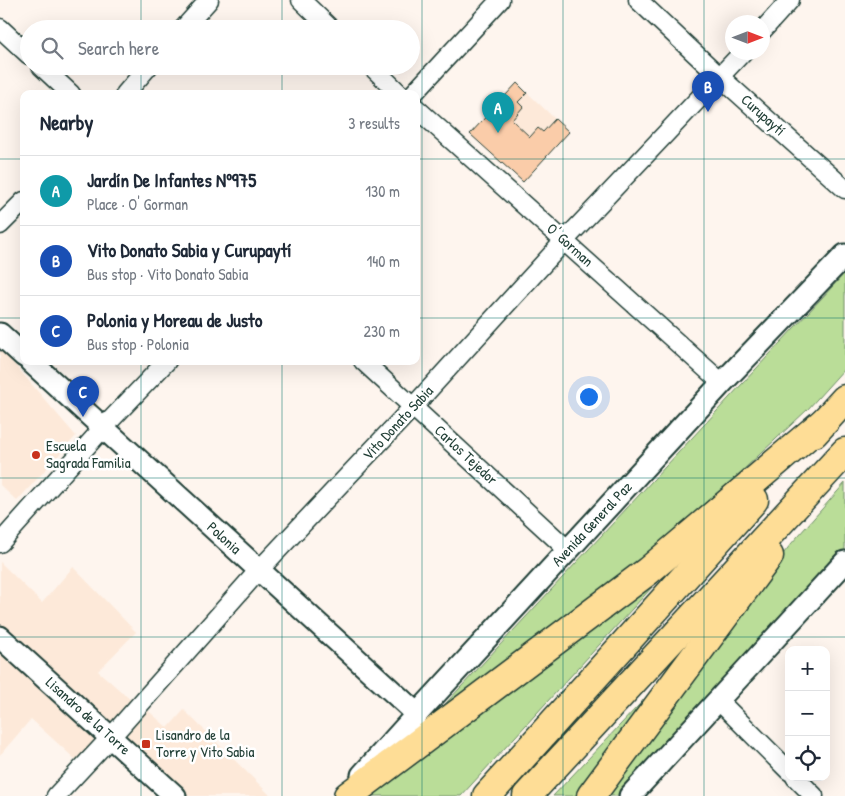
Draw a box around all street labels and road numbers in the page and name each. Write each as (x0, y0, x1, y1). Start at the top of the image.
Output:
street label: Curupaytí (737, 89, 790, 140)
street label: O' Gorman (542, 218, 598, 271)
street label: Vito Donato Sabia (358, 381, 438, 465)
street label: Carlos Tejedor (430, 420, 503, 490)
street label: Avenida General Paz (547, 476, 637, 571)
street label: Polonia (203, 517, 246, 559)
street label: Lisandro de la Torre (41, 672, 135, 759)

